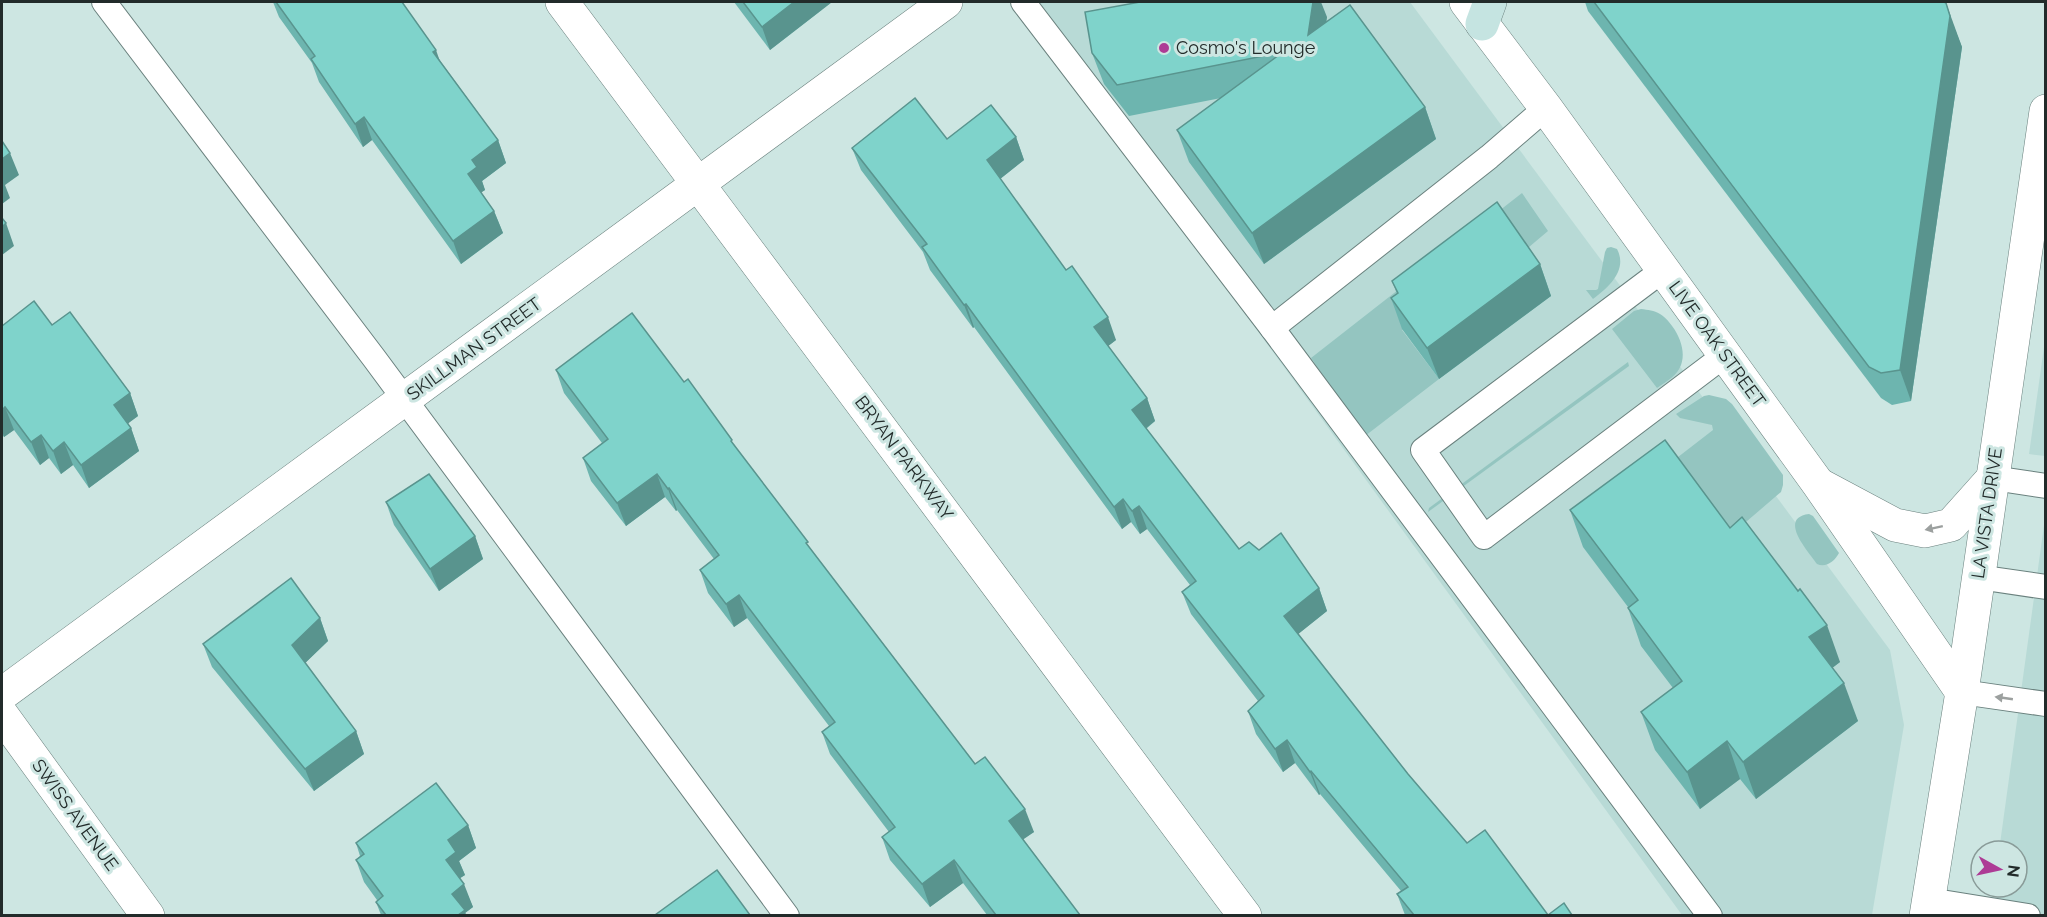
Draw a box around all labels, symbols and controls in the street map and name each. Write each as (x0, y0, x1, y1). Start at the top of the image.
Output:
place label: Cosmo's Lounge (1176, 37, 1316, 58)
marker: Cosmo's Lounge (1157, 41, 1171, 55)
street label: LIVE OAK STREET (1665, 277, 1770, 411)
street label: SKILLMAN STREET (402, 293, 545, 404)
street label: BRYAN PARKWAY (851, 391, 958, 524)
street label: LA VISTA DRIVE (1967, 446, 2006, 580)
one-way arrow (1925, 524, 1944, 534)
one-way arrow (1994, 693, 2013, 702)
street label: SWISS AVENUE (28, 755, 123, 875)
north arrow (1969, 839, 2029, 899)
text: N (2003, 864, 2024, 878)

